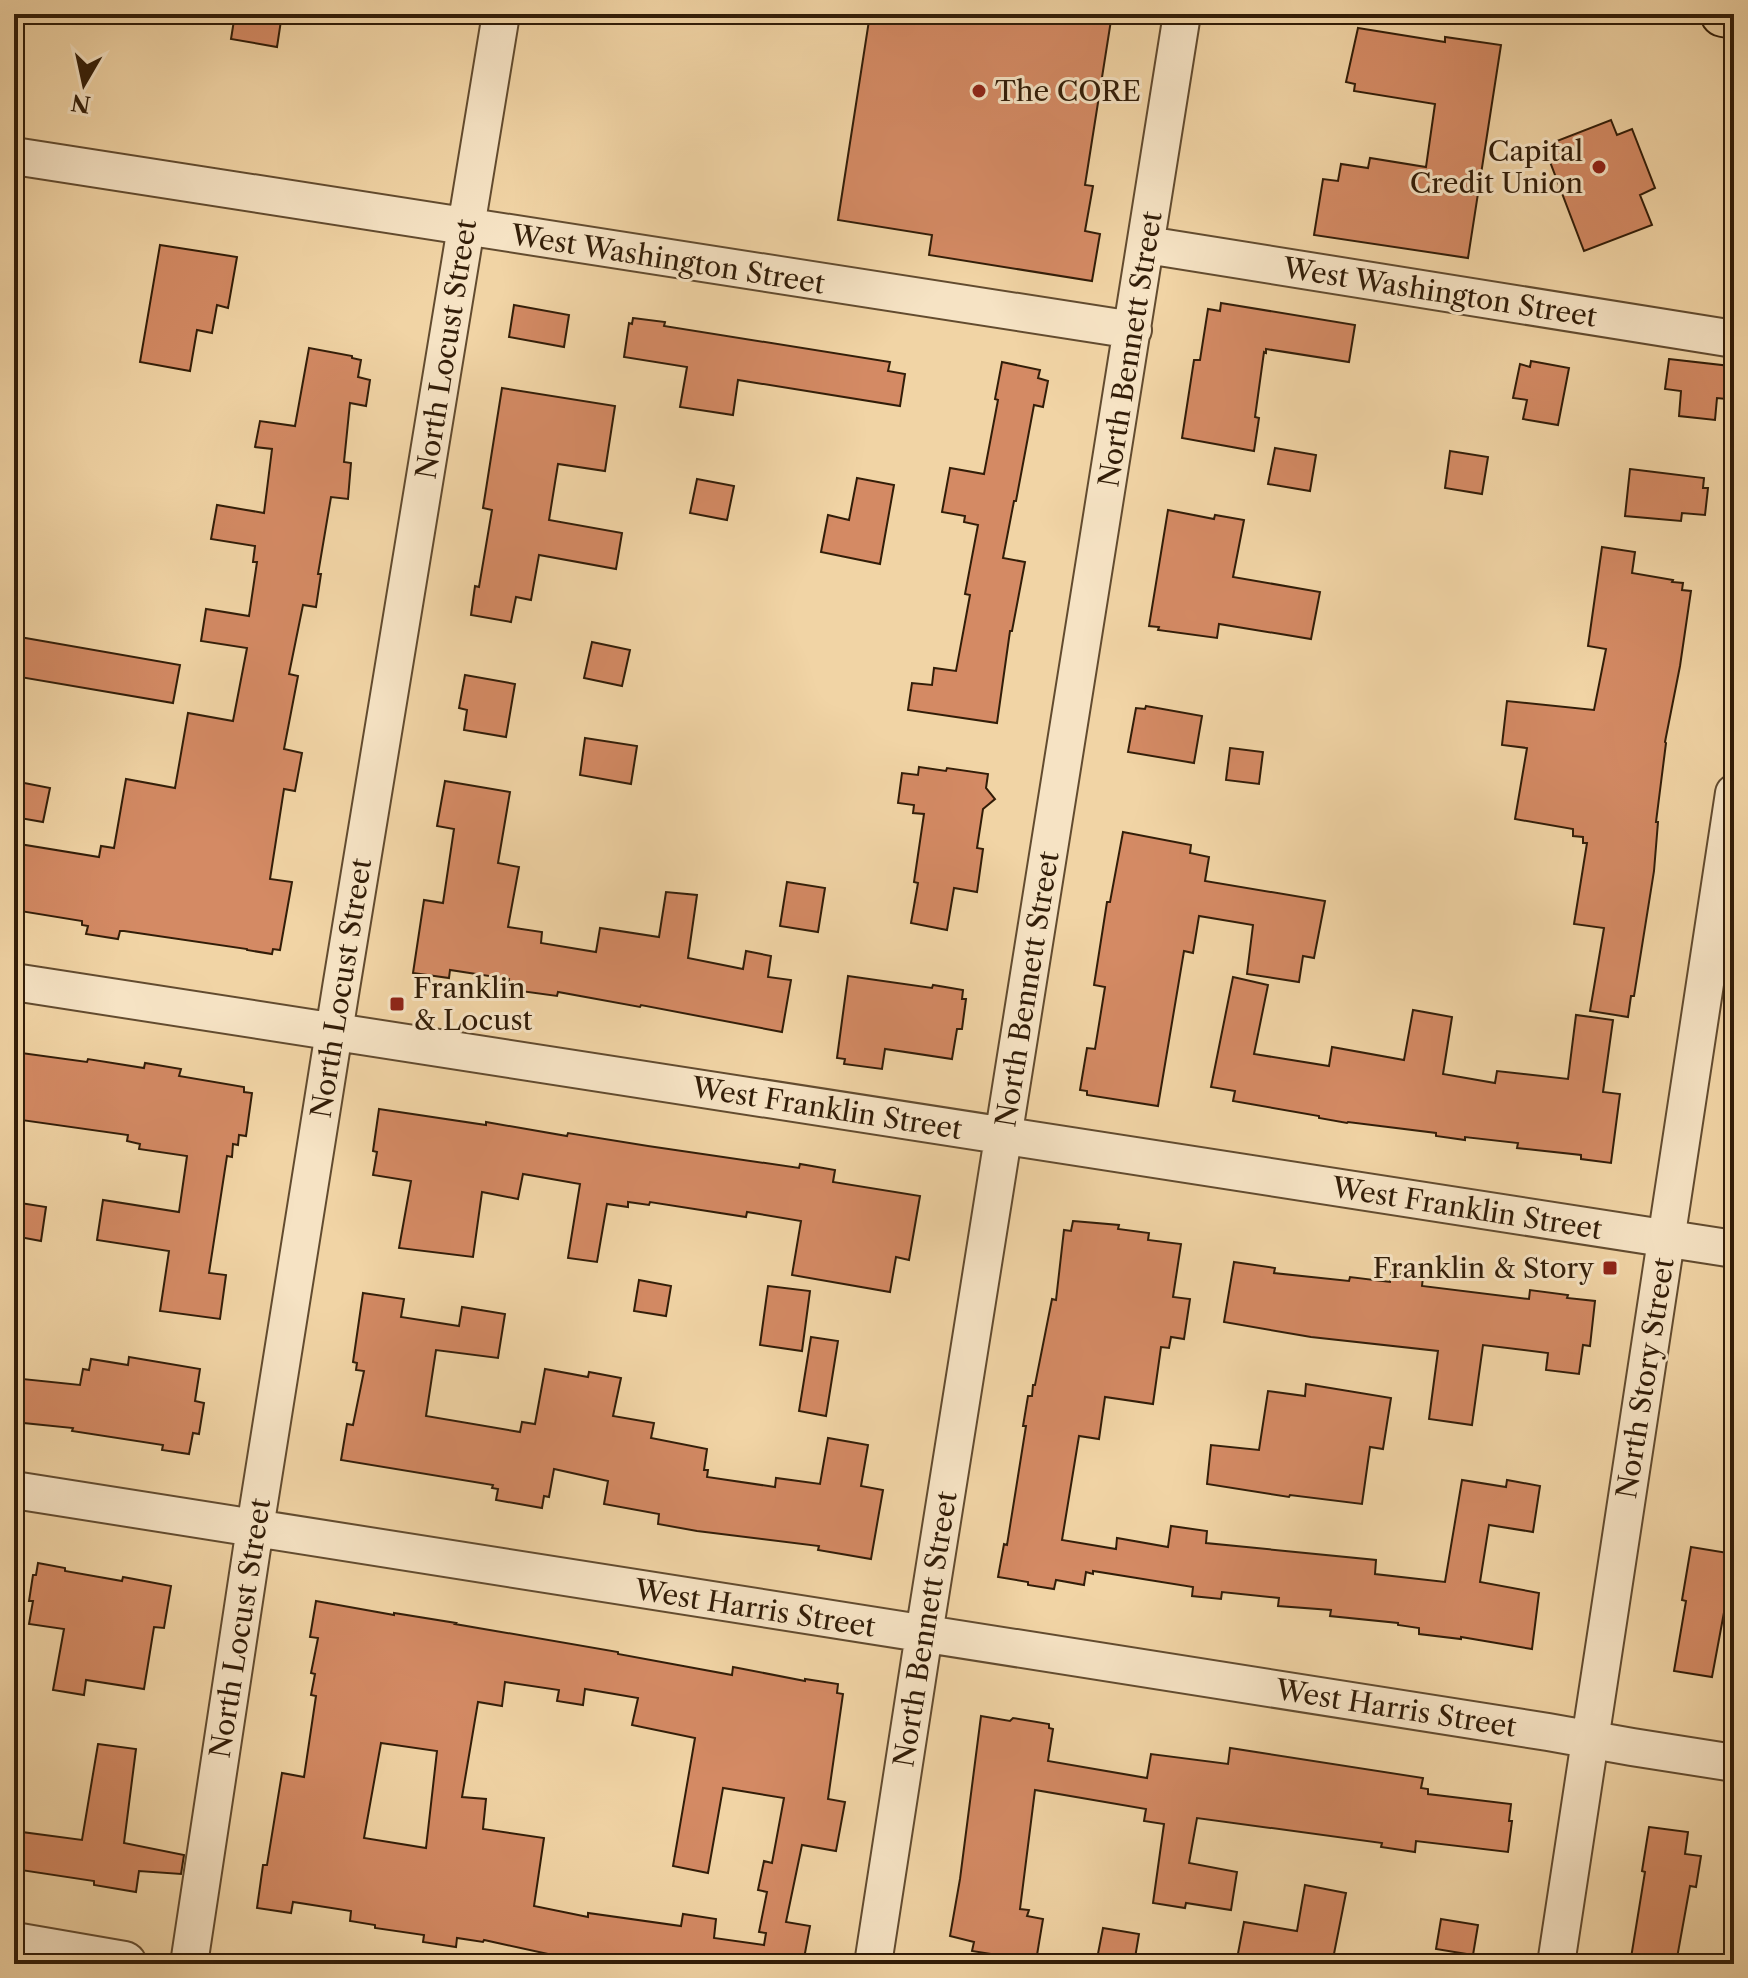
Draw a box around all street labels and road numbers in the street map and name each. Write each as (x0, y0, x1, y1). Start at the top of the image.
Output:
street label: North Bennett Street (1091, 209, 1169, 489)
street label: North Locust Street (409, 217, 483, 481)
street label: West Washington Street (508, 217, 827, 301)
street label: West Washington Street (1280, 250, 1599, 334)
street label: North Bennett Street (988, 849, 1066, 1129)
street label: North Locust Street (304, 856, 378, 1120)
street label: West Franklin Street (689, 1070, 964, 1146)
street label: West Franklin Street (1329, 1170, 1604, 1246)
street label: North Story Street (1609, 1255, 1681, 1501)
street label: North Bennett Street (886, 1489, 964, 1769)
street label: North Locust Street (203, 1496, 277, 1760)
street label: West Harris Street (631, 1572, 878, 1644)
street label: West Harris Street (1272, 1672, 1519, 1744)

